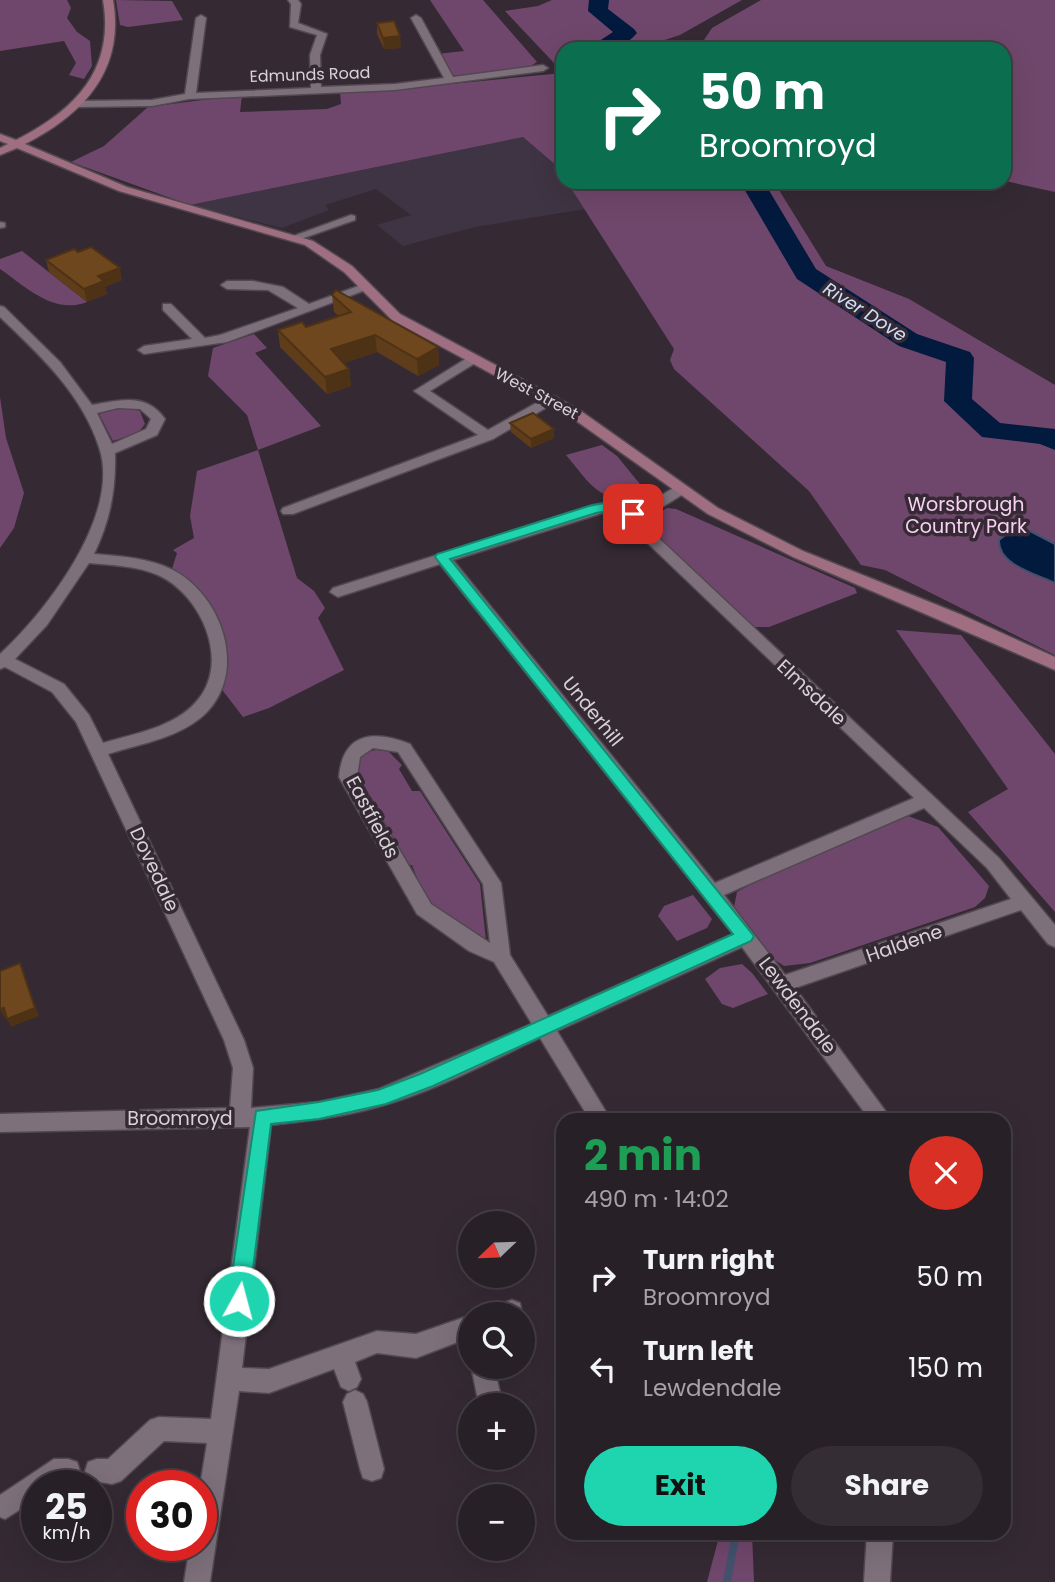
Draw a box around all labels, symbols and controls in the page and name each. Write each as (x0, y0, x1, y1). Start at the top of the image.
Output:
text: 50 m (699, 58, 825, 126)
street label: Edmunds Road (249, 61, 371, 88)
icon: right (584, 70, 675, 161)
text: Broomroyd (699, 123, 877, 168)
water label: River Dove (819, 276, 912, 347)
street label: West Street (491, 362, 582, 425)
pin (603, 484, 663, 544)
park label: Worsbrough Country Park (905, 491, 1027, 540)
icon: arrive (614, 495, 652, 533)
street label: Elmsdale (771, 653, 852, 732)
street label: Underhill (556, 671, 629, 752)
street label: Eastfields (340, 771, 406, 863)
street label: Dovedale (123, 823, 186, 916)
street label: Haldene (862, 918, 946, 969)
street label: Lewdendale (752, 951, 843, 1059)
street label: Broomroyd (127, 1105, 233, 1132)
text: 2 min (584, 1126, 702, 1185)
button: close (909, 1136, 983, 1210)
text: 490 m · 14:02 (584, 1183, 729, 1215)
north arrow (458, 1211, 536, 1288)
map controls (458, 1211, 535, 1561)
text: Turn right (643, 1242, 775, 1278)
icon: right (584, 1259, 622, 1297)
text: 50 m (917, 1259, 983, 1295)
position arrow (202, 1264, 276, 1338)
text: Broomroyd (643, 1281, 771, 1313)
button: search (458, 1302, 535, 1379)
text: Turn left (643, 1333, 754, 1369)
icon: left (584, 1350, 622, 1388)
text: 150 m (908, 1350, 983, 1386)
text: Lewdendale (643, 1372, 782, 1404)
button: + (458, 1393, 535, 1470)
button: Exit (584, 1446, 777, 1526)
button: Share (791, 1446, 983, 1526)
speed limit sign: 30 (126, 1470, 217, 1561)
text: 25 (45, 1482, 88, 1531)
button: − (458, 1484, 535, 1561)
text: km/h (43, 1520, 90, 1545)

